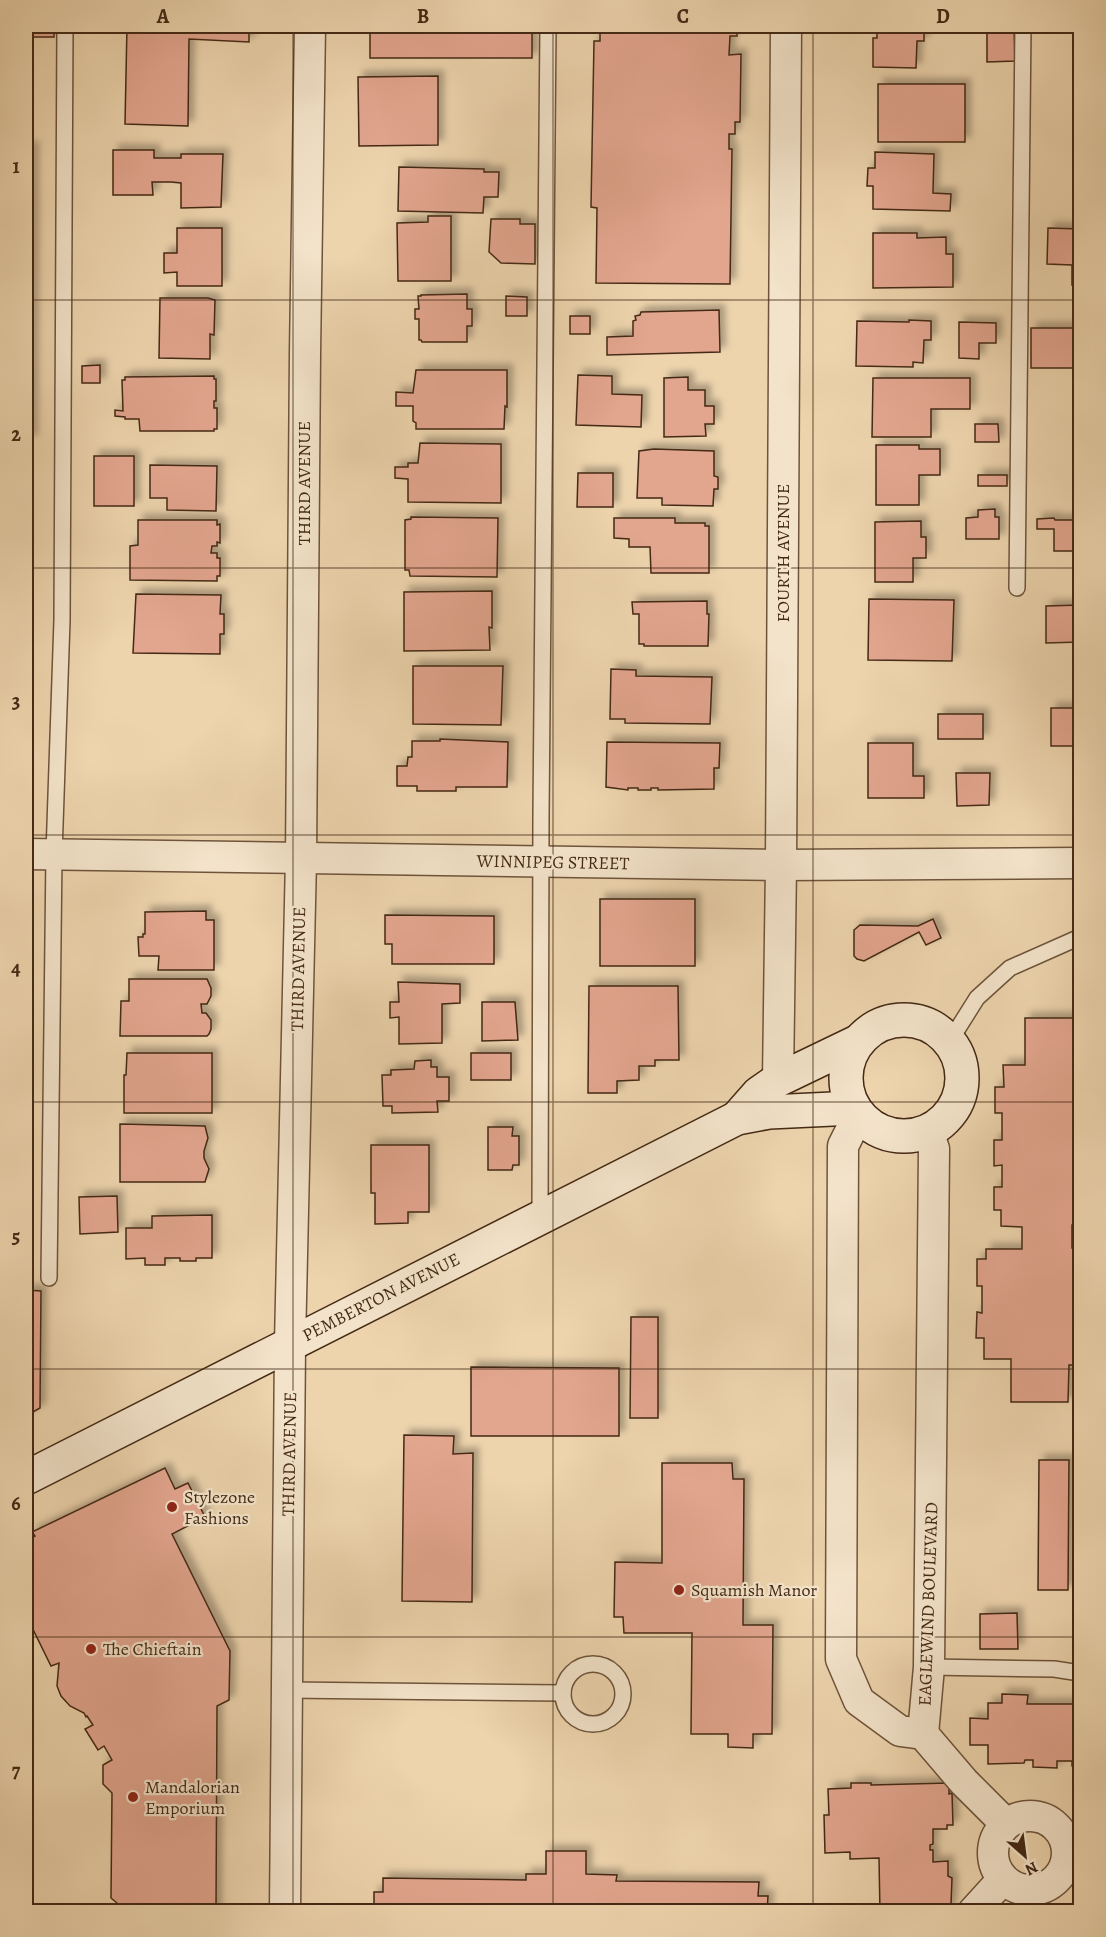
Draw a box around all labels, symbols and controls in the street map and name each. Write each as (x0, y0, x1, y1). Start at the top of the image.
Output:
text: A (156, 3, 170, 30)
text: B (417, 3, 429, 30)
text: C (677, 3, 689, 30)
text: D (936, 3, 950, 30)
text: 1 (12, 153, 20, 180)
text: 2 (11, 421, 21, 448)
street label: THIRD AVENUE (292, 421, 316, 545)
street label: FOURTH AVENUE (771, 484, 795, 622)
text: 3 (12, 688, 20, 715)
street label: WINNIPEG STREET (475, 849, 630, 875)
street label: THIRD AVENUE (285, 907, 311, 1031)
text: 4 (11, 955, 21, 982)
text: 5 (12, 1223, 20, 1250)
street label: PEMBERTON AVENUE (298, 1247, 464, 1347)
street label: THIRD AVENUE (276, 1392, 302, 1516)
place label: Stylezone Fashions (184, 1485, 255, 1530)
text: 6 (11, 1490, 21, 1517)
marker: Stylezone Fashions (165, 1500, 179, 1514)
street label: EAGLEWIND BOULEVARD (912, 1502, 944, 1706)
place label: Squamish Manor (691, 1578, 817, 1602)
marker: Squamish Manor (672, 1583, 686, 1597)
place label: The Chieftain (103, 1637, 202, 1661)
marker: The Chieftain (84, 1642, 98, 1656)
text: 7 (12, 1757, 21, 1784)
place label: Mandalorian Emporium (145, 1775, 240, 1820)
marker: Mandalorian Emporium (126, 1790, 140, 1804)
north arrow (995, 1826, 1055, 1886)
text: N (1021, 1856, 1042, 1881)

